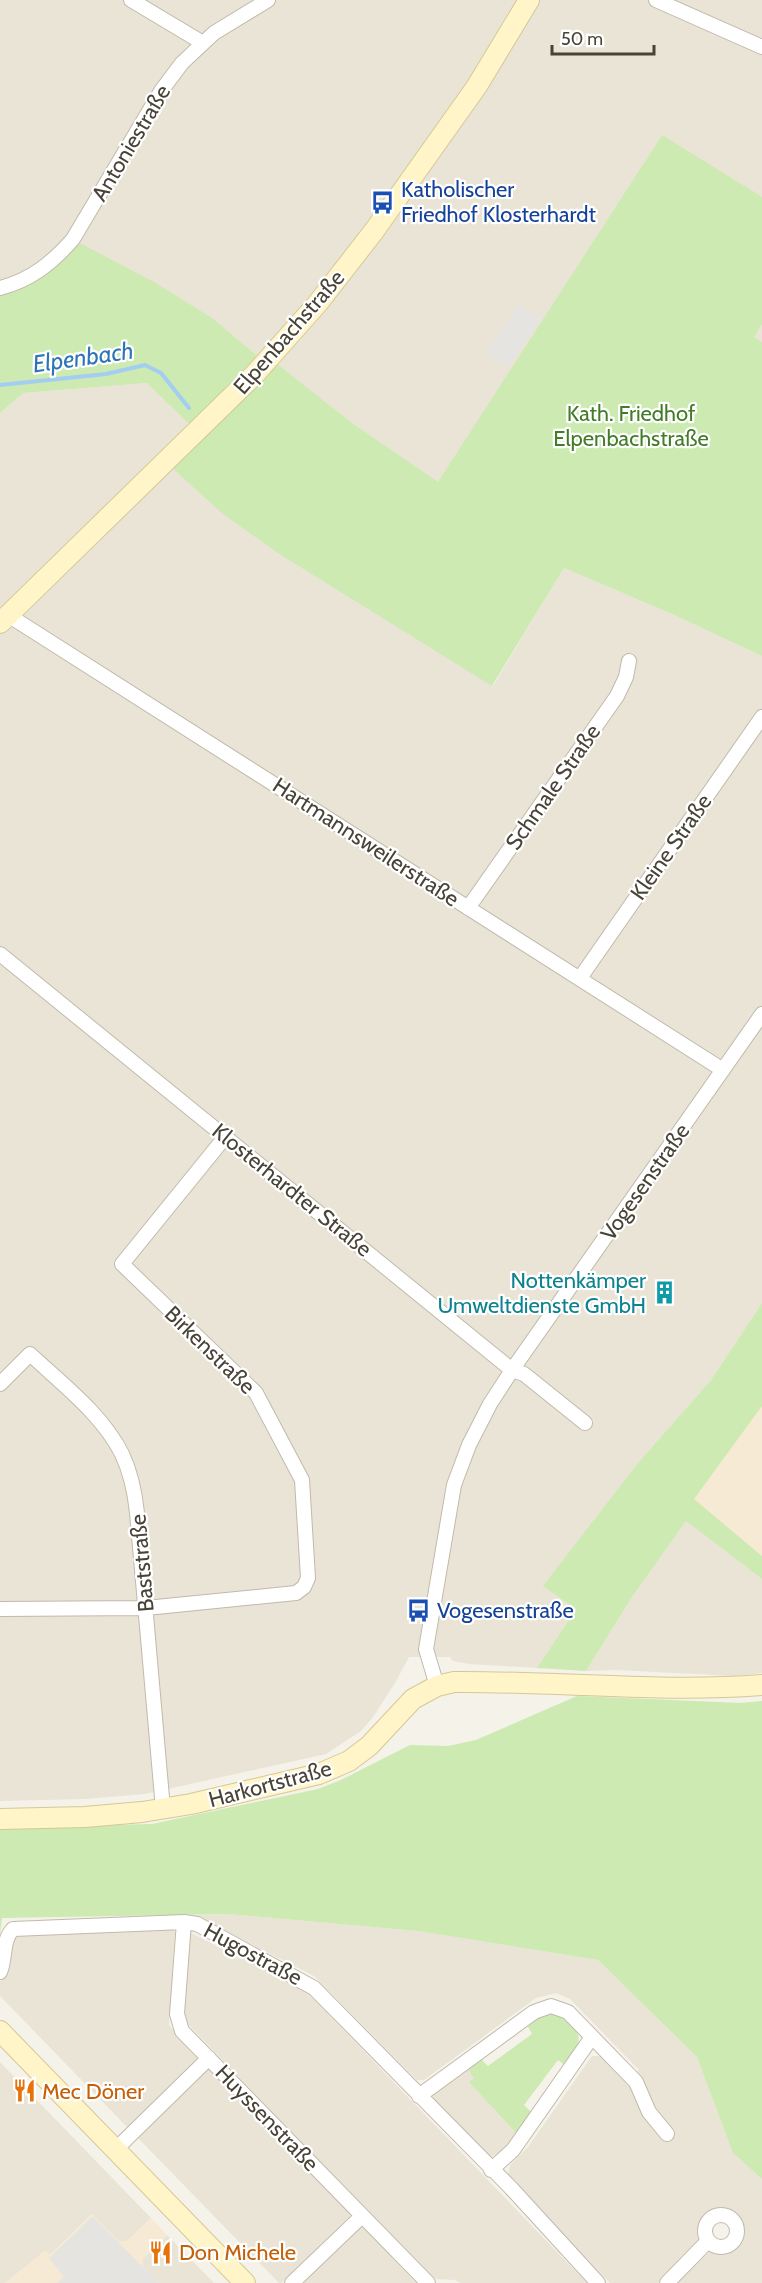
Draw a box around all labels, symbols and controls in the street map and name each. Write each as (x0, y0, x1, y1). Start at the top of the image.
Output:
scale bar (552, 18, 654, 56)
text: 50 m (561, 28, 603, 50)
street label: Antoniestraße (86, 80, 176, 206)
place label: Katholischer Friedhof Klosterhardt (401, 176, 596, 228)
bus stop icon: Katholischer Friedhof Klosterhardt (370, 189, 396, 215)
street label: Elpenbachstraße (228, 264, 350, 400)
water label: Elpenbach (31, 336, 135, 378)
park label: Kath. Friedhof Elpenbachstraße (553, 400, 709, 452)
street label: Schmale Straße (500, 719, 606, 855)
street label: Hartmannsweilerstraße (268, 772, 464, 912)
street label: Kleine Straße (625, 789, 717, 905)
street label: Klosterhardter Straße (207, 1117, 377, 1263)
street label: Vogesenstraße (595, 1118, 695, 1246)
place label: Nottenkämper Umweltdienste GmbH (437, 1267, 646, 1319)
building icon: Nottenkämper Umweltdienste GmbH (651, 1280, 677, 1306)
street label: Birkenstraße (159, 1300, 261, 1400)
street label: Baststraße (124, 1513, 160, 1613)
bus stop icon: Vogesenstraße (406, 1597, 432, 1623)
place label: Vogesenstraße (437, 1597, 574, 1624)
street label: Harkortstraße (205, 1755, 335, 1813)
street label: Hugostraße (199, 1917, 307, 1991)
street label: Huyssenstraße (210, 2059, 324, 2177)
restaurant icon: Mec Döner (11, 2078, 37, 2104)
place label: Mec Döner (42, 2078, 144, 2105)
restaurant icon: Don Michele (148, 2239, 174, 2265)
place label: Don Michele (179, 2239, 296, 2266)

